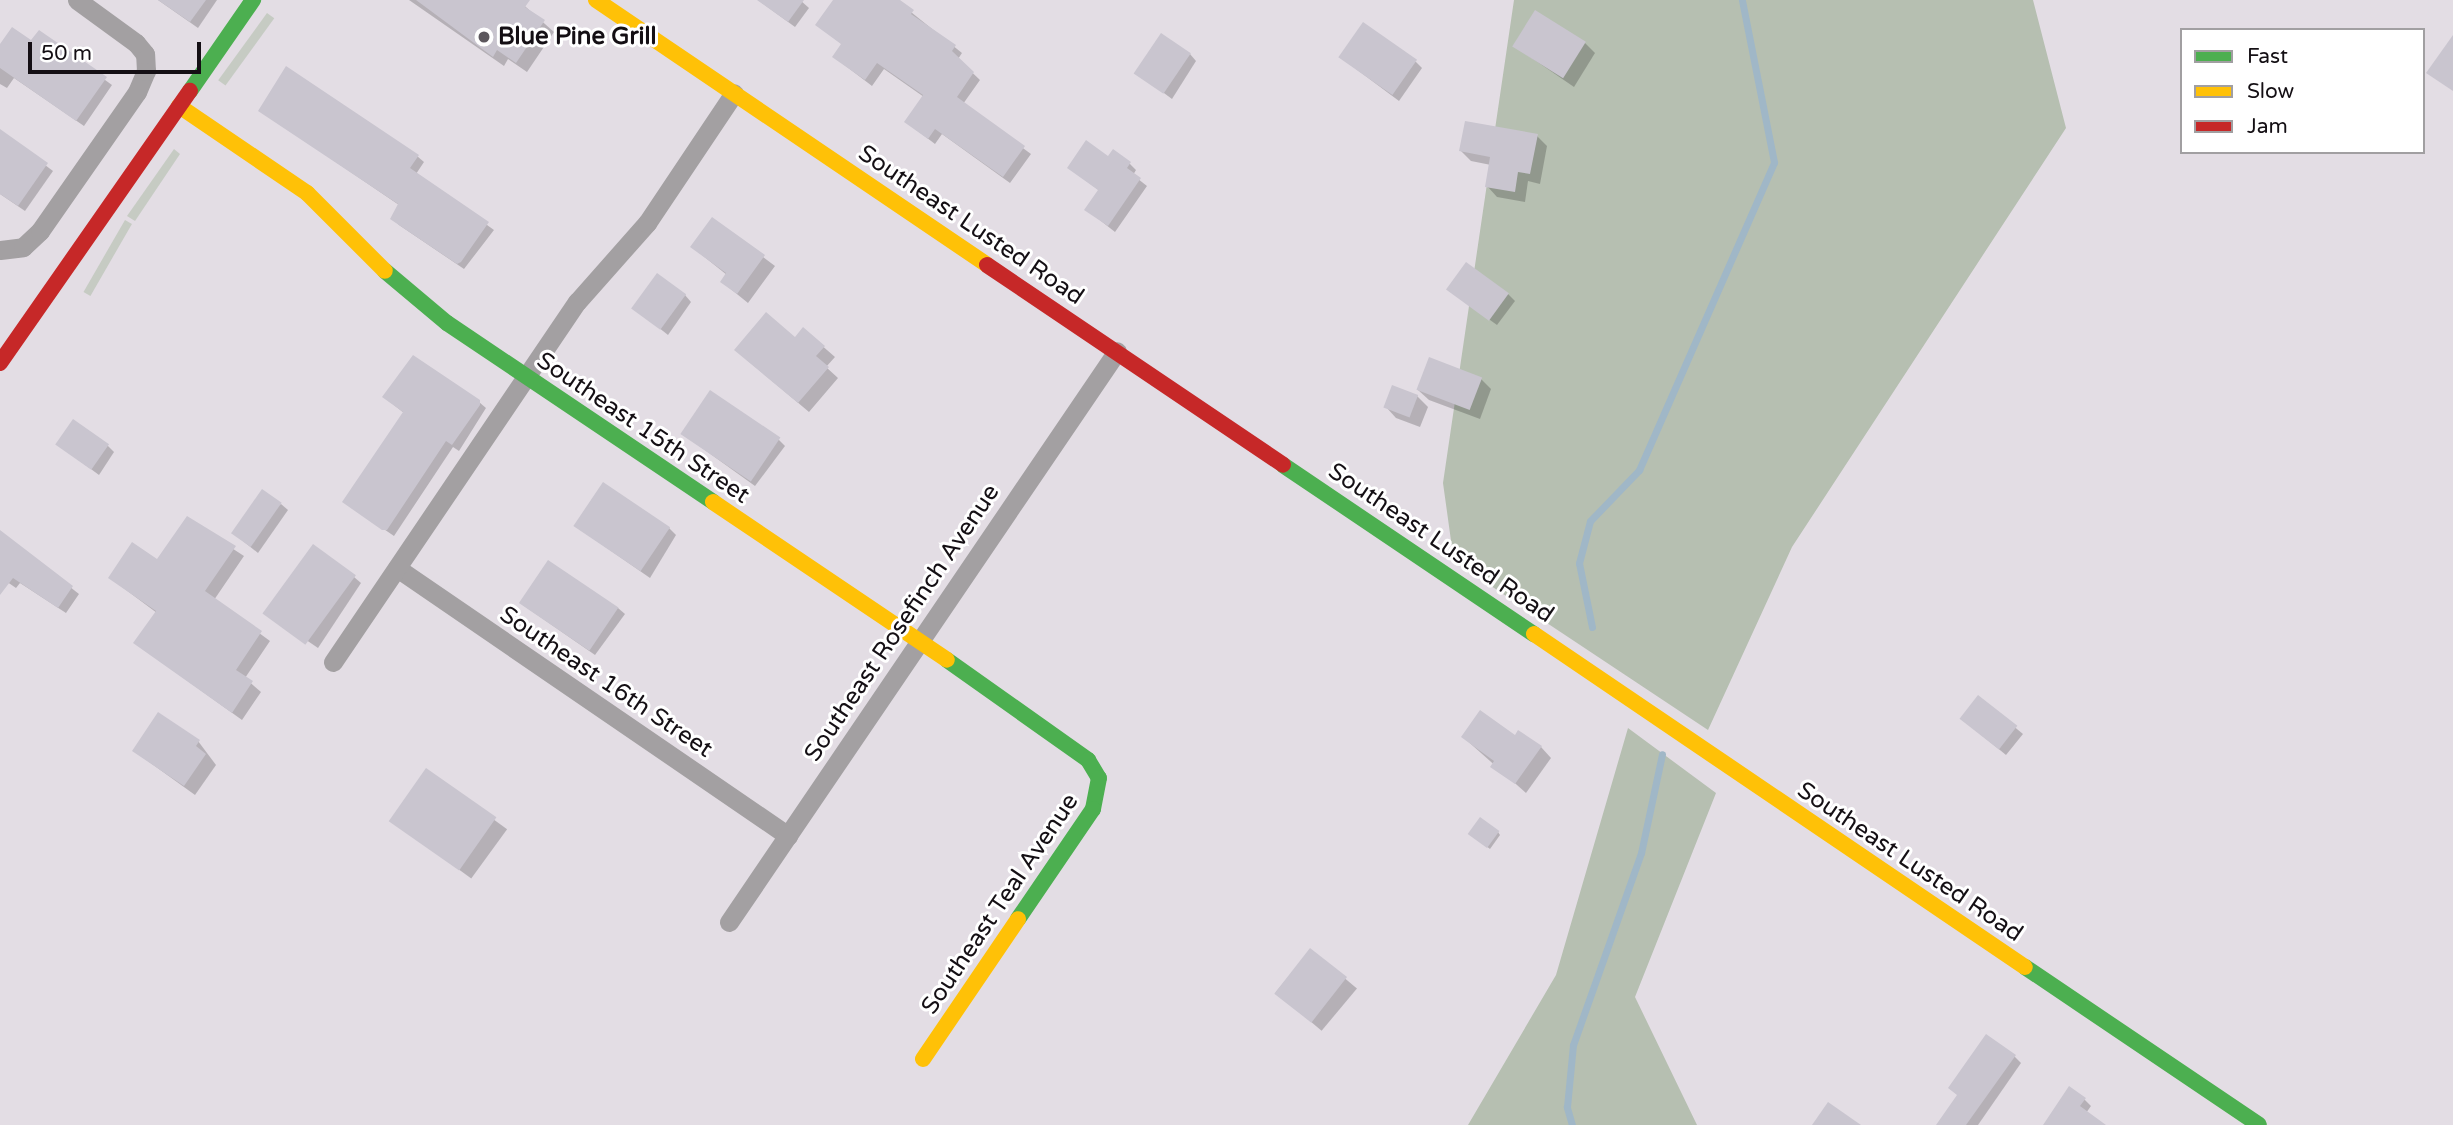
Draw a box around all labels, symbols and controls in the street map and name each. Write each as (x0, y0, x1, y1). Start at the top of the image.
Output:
place label: Blue Pine Grill (498, 23, 657, 51)
scale bar (32, 28, 205, 72)
legend (2180, 28, 2425, 154)
marker: Blue Pine Grill (476, 29, 492, 45)
text: 50 m (41, 41, 92, 66)
text: Fast (2247, 44, 2288, 69)
text: Slow (2247, 79, 2294, 104)
text: Jam (2247, 114, 2288, 139)
street label: Southeast Lusted Road (853, 139, 1089, 311)
street label: Southeast 15th Street (531, 346, 755, 510)
street label: Southeast Lusted Road (1323, 457, 1559, 629)
street label: Southeast Rosefinch Avenue (798, 479, 1006, 767)
street label: Southeast 16th Street (494, 600, 718, 764)
street label: Southeast Lusted Road (1792, 776, 2028, 948)
street label: Southeast Teal Avenue (915, 788, 1085, 1020)

